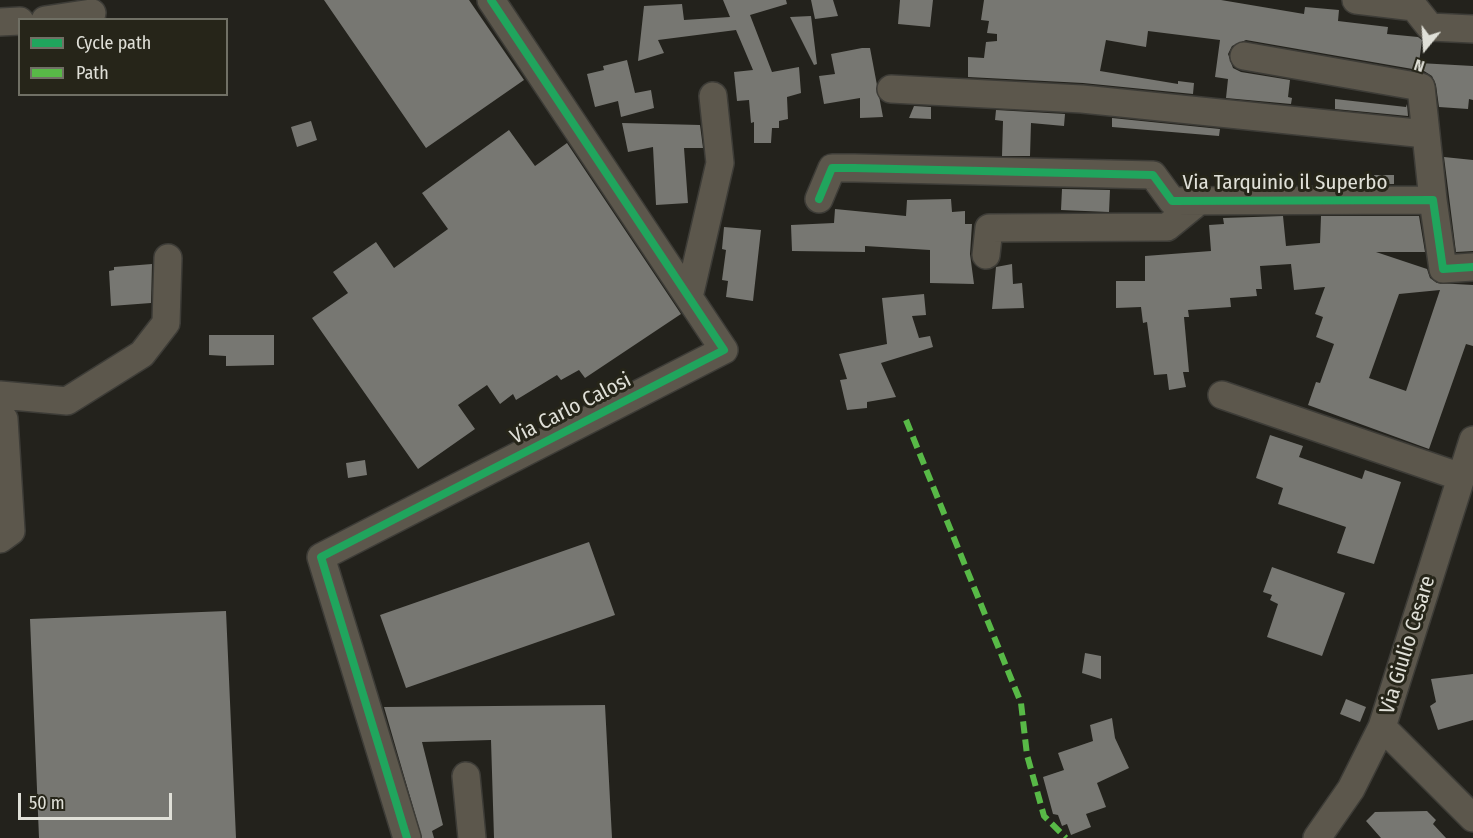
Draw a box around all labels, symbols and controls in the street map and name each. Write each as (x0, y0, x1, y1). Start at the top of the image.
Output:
legend (18, 18, 228, 96)
north arrow (1395, 18, 1455, 78)
text: Cycle path (76, 32, 151, 54)
text: N (1412, 55, 1427, 76)
text: Path (76, 62, 109, 84)
street label: Via Tarquinio il Superbo (1182, 170, 1388, 196)
street label: Via Carlo Calosi (506, 368, 636, 450)
street label: Via Giulio Cesare (1375, 573, 1441, 717)
scale bar (21, 781, 176, 819)
text: 50 m (29, 792, 65, 814)

